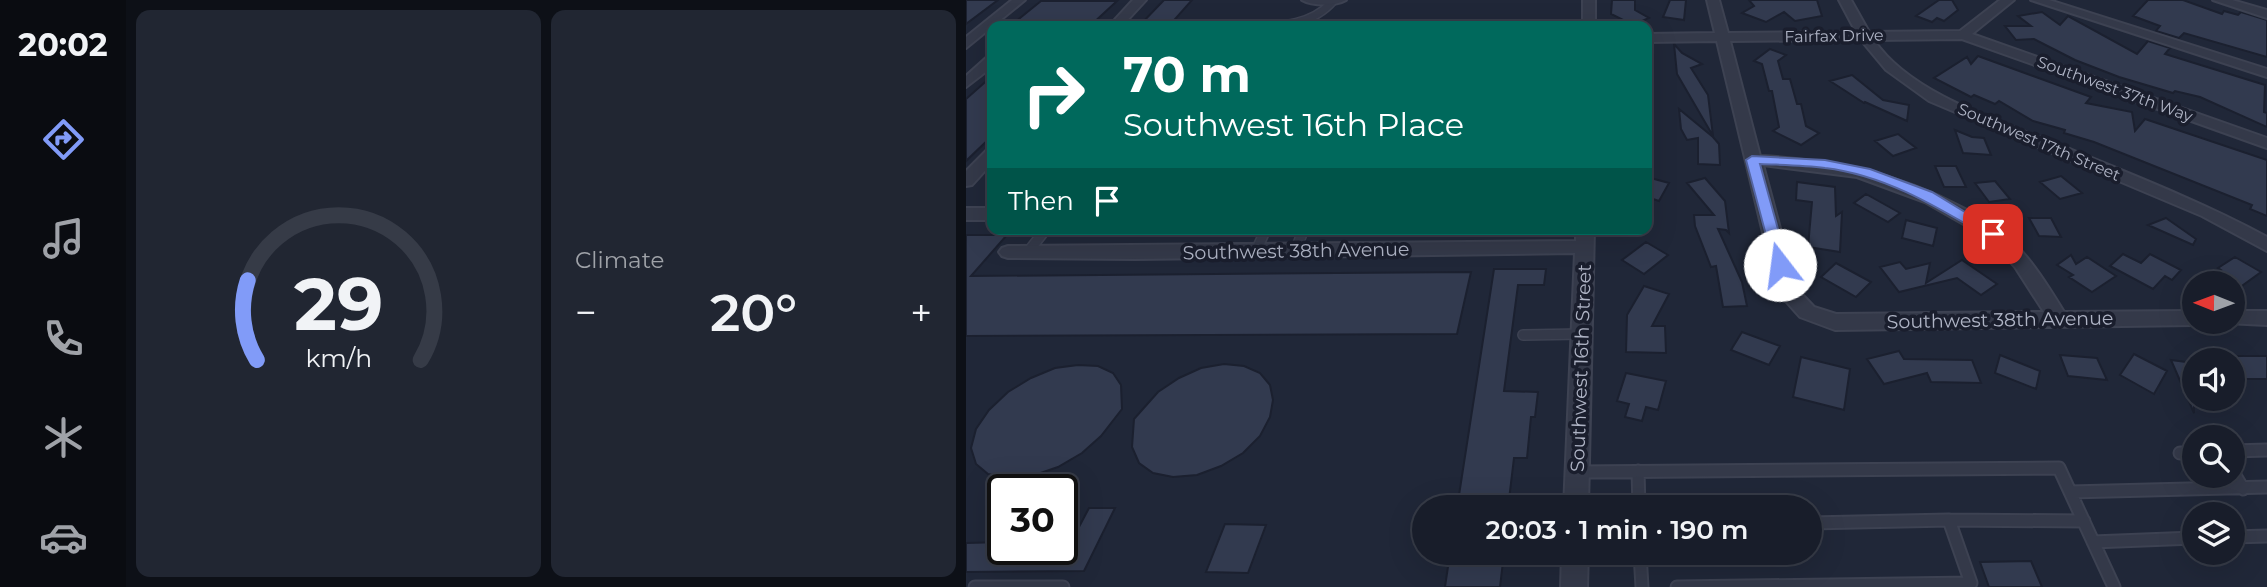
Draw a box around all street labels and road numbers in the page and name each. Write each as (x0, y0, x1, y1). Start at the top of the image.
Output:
street label: Fairfax Drive (1784, 26, 1884, 46)
street label: Southwest 37th Way (2035, 52, 2196, 126)
street label: Southwest 17th Street (1955, 99, 2124, 185)
street label: Southwest 38th Avenue (1182, 238, 1410, 264)
street label: Southwest 16th Street (1566, 263, 1596, 472)
street label: Southwest 38th Avenue (1886, 307, 2114, 333)

